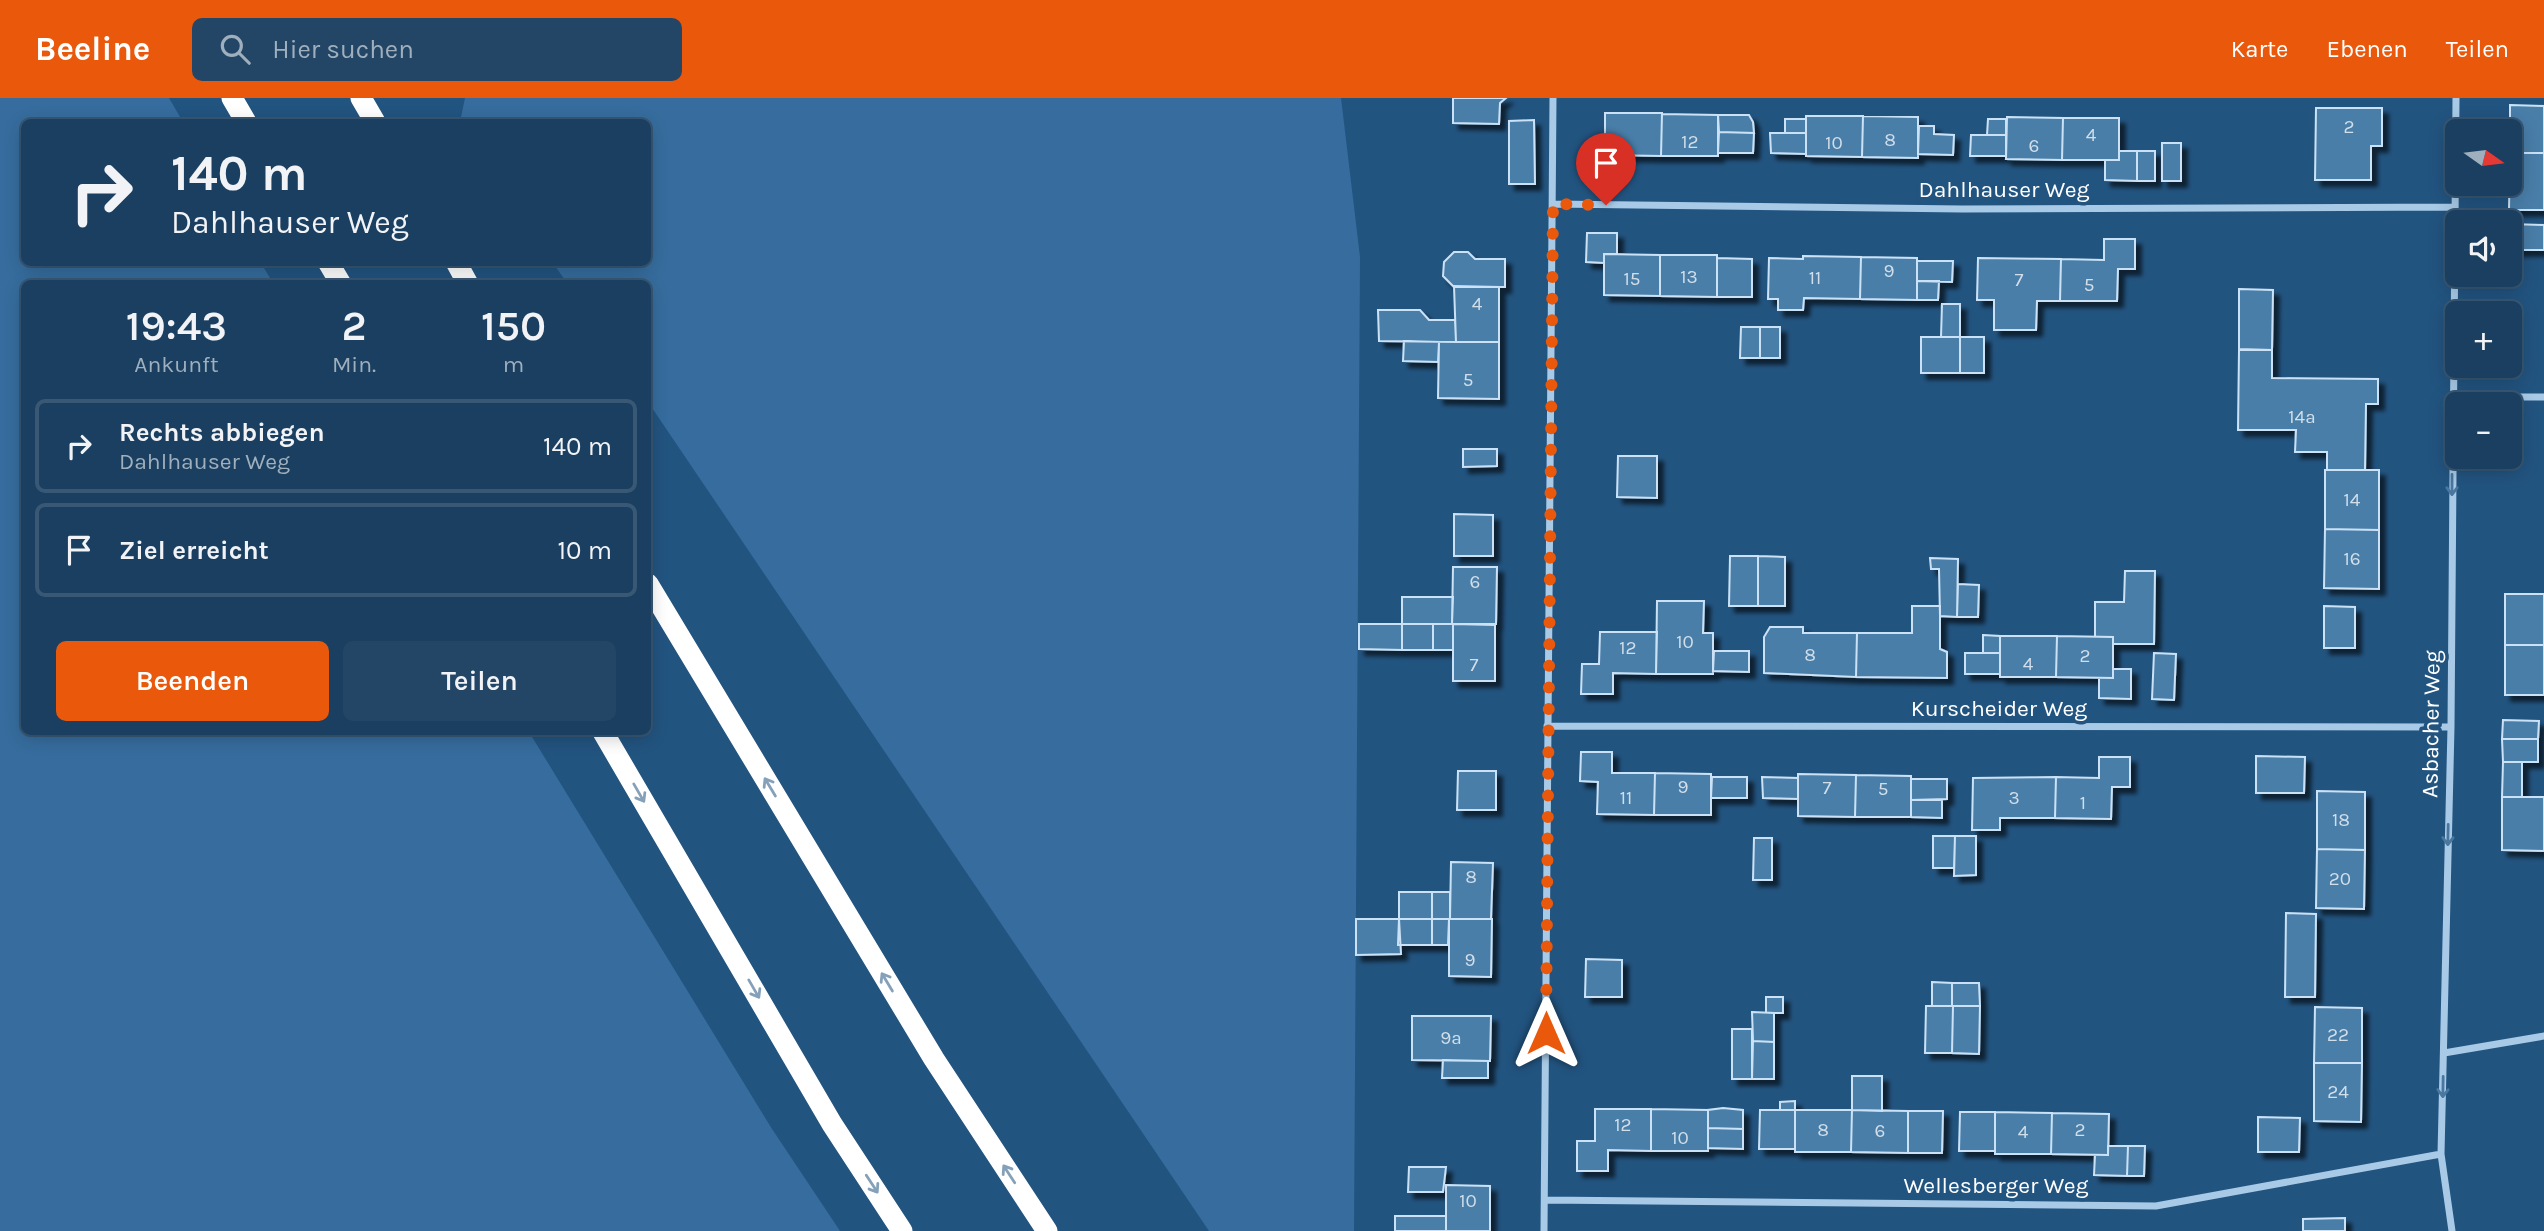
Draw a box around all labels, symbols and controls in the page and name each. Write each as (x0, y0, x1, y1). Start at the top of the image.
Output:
search box (192, 18, 682, 81)
text: Beeline (35, 30, 150, 68)
icon: search (216, 30, 254, 68)
text: Hier suchen (272, 34, 414, 65)
text: Karte (2231, 35, 2288, 63)
text: Ebenen (2326, 35, 2408, 63)
text: Teilen (2446, 35, 2509, 63)
house number: 2 (2343, 116, 2355, 138)
north arrow (2445, 119, 2522, 196)
map controls (2445, 119, 2522, 469)
house number: 4 (2086, 124, 2097, 146)
house number: 8 (1884, 129, 1896, 151)
house number: 12 (1681, 131, 1699, 153)
house number: 10 (1825, 132, 1843, 154)
pin (1576, 133, 1636, 205)
house number: 6 (2029, 135, 2039, 157)
icon: arrive (1587, 144, 1625, 182)
text: 140 m (171, 145, 308, 202)
icon: right (56, 147, 147, 238)
street label: Dahlhauser Weg (1919, 176, 2089, 203)
text: Dahlhauser Weg (171, 204, 409, 241)
button: sound (2445, 210, 2522, 287)
house number: 9 (1883, 260, 1895, 282)
house number: 13 (1680, 266, 1698, 288)
house number: 11 (1809, 267, 1821, 289)
house number: 15 (1623, 268, 1641, 290)
house number: 7 (2015, 269, 2024, 291)
house number: 5 (2084, 274, 2094, 296)
house number: 4 (1472, 293, 1483, 315)
text: 19:43 (126, 301, 227, 351)
text: 2 (341, 301, 367, 351)
text: 150 (481, 301, 546, 351)
button: + (2445, 301, 2522, 378)
text: Ankunft (134, 351, 219, 378)
text: Min. (332, 351, 376, 378)
text: m (503, 351, 524, 378)
house number: 5 (1463, 369, 1473, 391)
button: − (2445, 392, 2522, 469)
house number: 14a (2288, 406, 2316, 428)
text: Rechts abbiegen (119, 417, 325, 448)
icon: right (60, 427, 98, 465)
text: 140 m (543, 431, 612, 462)
text: Dahlhauser Weg (119, 448, 290, 475)
one-way arrow (2446, 473, 2459, 496)
house number: 14 (2344, 489, 2361, 511)
icon: arrive (60, 531, 98, 569)
text: Ziel erreicht (119, 535, 269, 566)
text: 10 m (557, 535, 612, 566)
house number: 16 (2343, 548, 2361, 570)
house number: 6 (1470, 571, 1480, 593)
house number: 10 (1676, 631, 1694, 653)
house number: 12 (1619, 637, 1637, 659)
button: Beenden (56, 641, 329, 721)
button: Teilen (343, 641, 616, 721)
house number: 8 (1804, 644, 1816, 666)
house number: 2 (2079, 645, 2091, 667)
street label: Asbacher Weg (2416, 650, 2446, 798)
house number: 4 (2023, 653, 2034, 675)
house number: 7 (1470, 654, 1479, 676)
street label: Kurscheider Weg (1911, 695, 2087, 722)
house number: 9 (1677, 776, 1689, 798)
house number: 7 (1823, 777, 1832, 799)
one-way arrow (762, 778, 776, 798)
house number: 5 (1878, 778, 1888, 800)
one-way arrow (632, 783, 646, 803)
house number: 11 (1620, 787, 1632, 809)
house number: 3 (2008, 787, 2020, 809)
house number: 1 (2080, 792, 2086, 814)
house number: 18 (2332, 809, 2350, 831)
one-way arrow (2442, 823, 2455, 846)
house number: 8 (1465, 866, 1477, 888)
house number: 20 (2329, 868, 2351, 890)
house number: 9 (1464, 949, 1476, 971)
one-way arrow (880, 973, 895, 992)
one-way arrow (747, 979, 761, 999)
position arrow (1509, 996, 1583, 1070)
house number: 22 (2327, 1024, 2349, 1046)
house number: 9a (1440, 1027, 1462, 1049)
one-way arrow (2436, 1075, 2450, 1098)
house number: 24 (2327, 1081, 2349, 1103)
house number: 12 (1614, 1114, 1632, 1136)
house number: 8 (1817, 1119, 1829, 1141)
house number: 2 (2074, 1119, 2086, 1141)
house number: 6 (1875, 1120, 1885, 1142)
house number: 4 (2018, 1121, 2029, 1143)
house number: 10 (1671, 1127, 1689, 1149)
one-way arrow (1002, 1165, 1017, 1184)
street label: Wellesberger Weg (1904, 1172, 2089, 1199)
one-way arrow (864, 1174, 879, 1193)
house number: 10 (1459, 1190, 1477, 1212)

